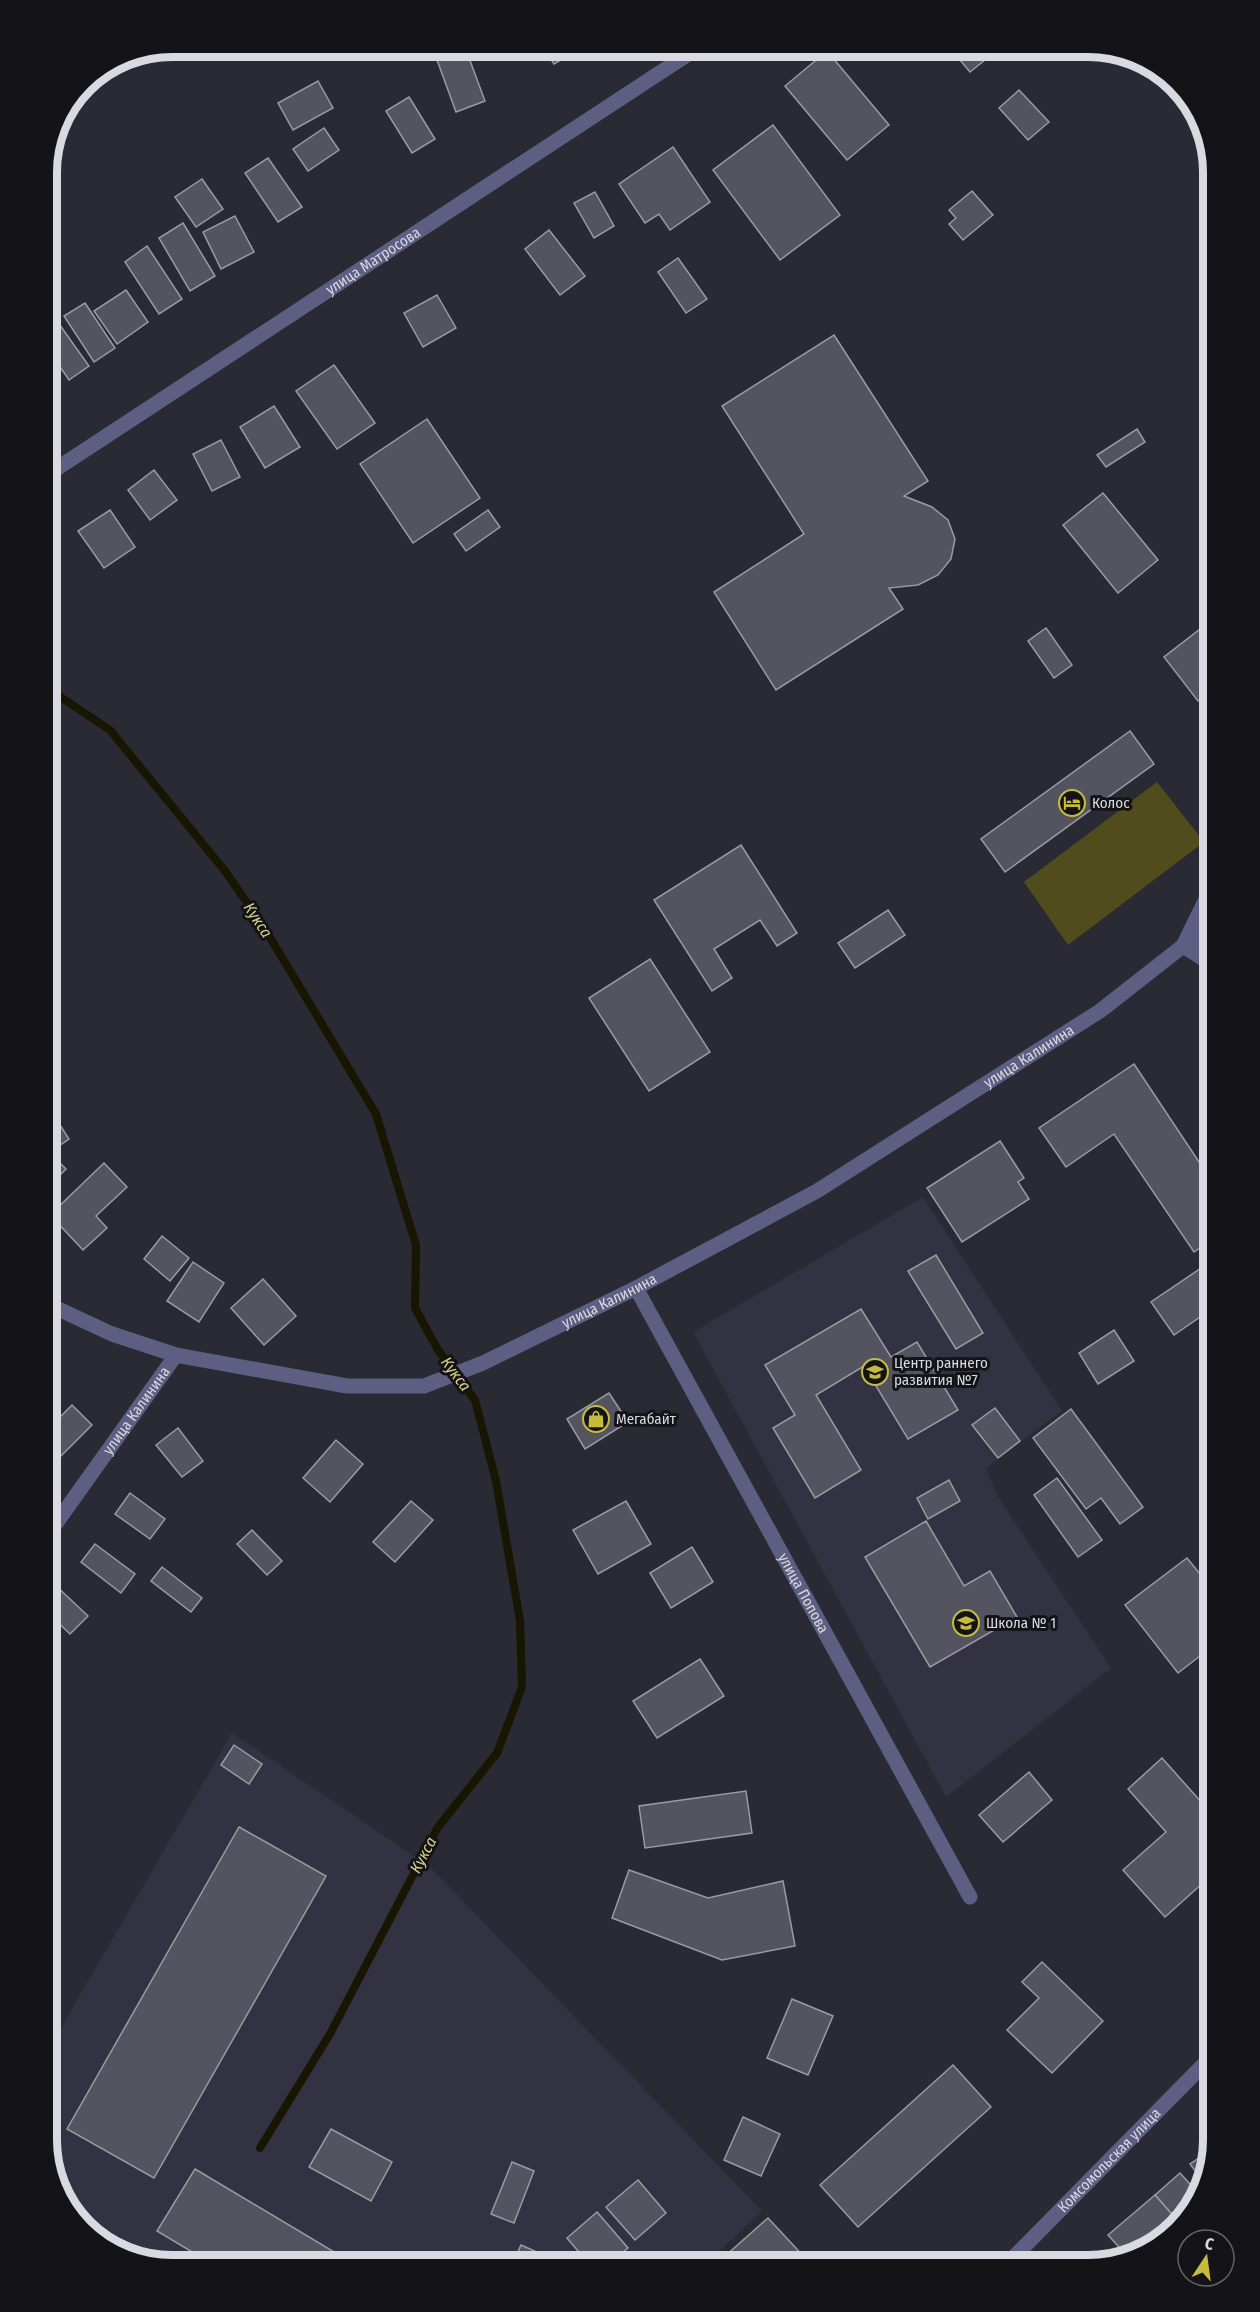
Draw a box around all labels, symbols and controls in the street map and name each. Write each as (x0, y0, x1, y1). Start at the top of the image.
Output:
street label: улица Матросова (322, 223, 424, 299)
hotel icon: Колос (1057, 788, 1087, 818)
place label: Колос (1092, 794, 1130, 812)
water label: Кукса (240, 899, 276, 941)
street label: улица Калинина (980, 1021, 1077, 1092)
street label: улица Калинина (559, 1270, 660, 1332)
water label: Кукса (437, 1353, 475, 1395)
place label: Центр раннего развития №7 (894, 1354, 988, 1389)
school or university icon: Центр раннего развития №7 (860, 1357, 890, 1387)
street label: улица Калинина (99, 1363, 174, 1458)
shop icon: Мегабайт (581, 1404, 611, 1434)
place label: Мегабайт (616, 1410, 677, 1428)
street label: улица Попова (774, 1550, 833, 1636)
school or university icon: Школа № 1 (951, 1608, 981, 1638)
place label: Школа № 1 (986, 1614, 1056, 1632)
water label: Кукса (406, 1834, 440, 1876)
street label: Комсомольская улица (1054, 2104, 1165, 2216)
north arrow (1176, 2228, 1236, 2288)
text: С (1203, 2234, 1216, 2254)

